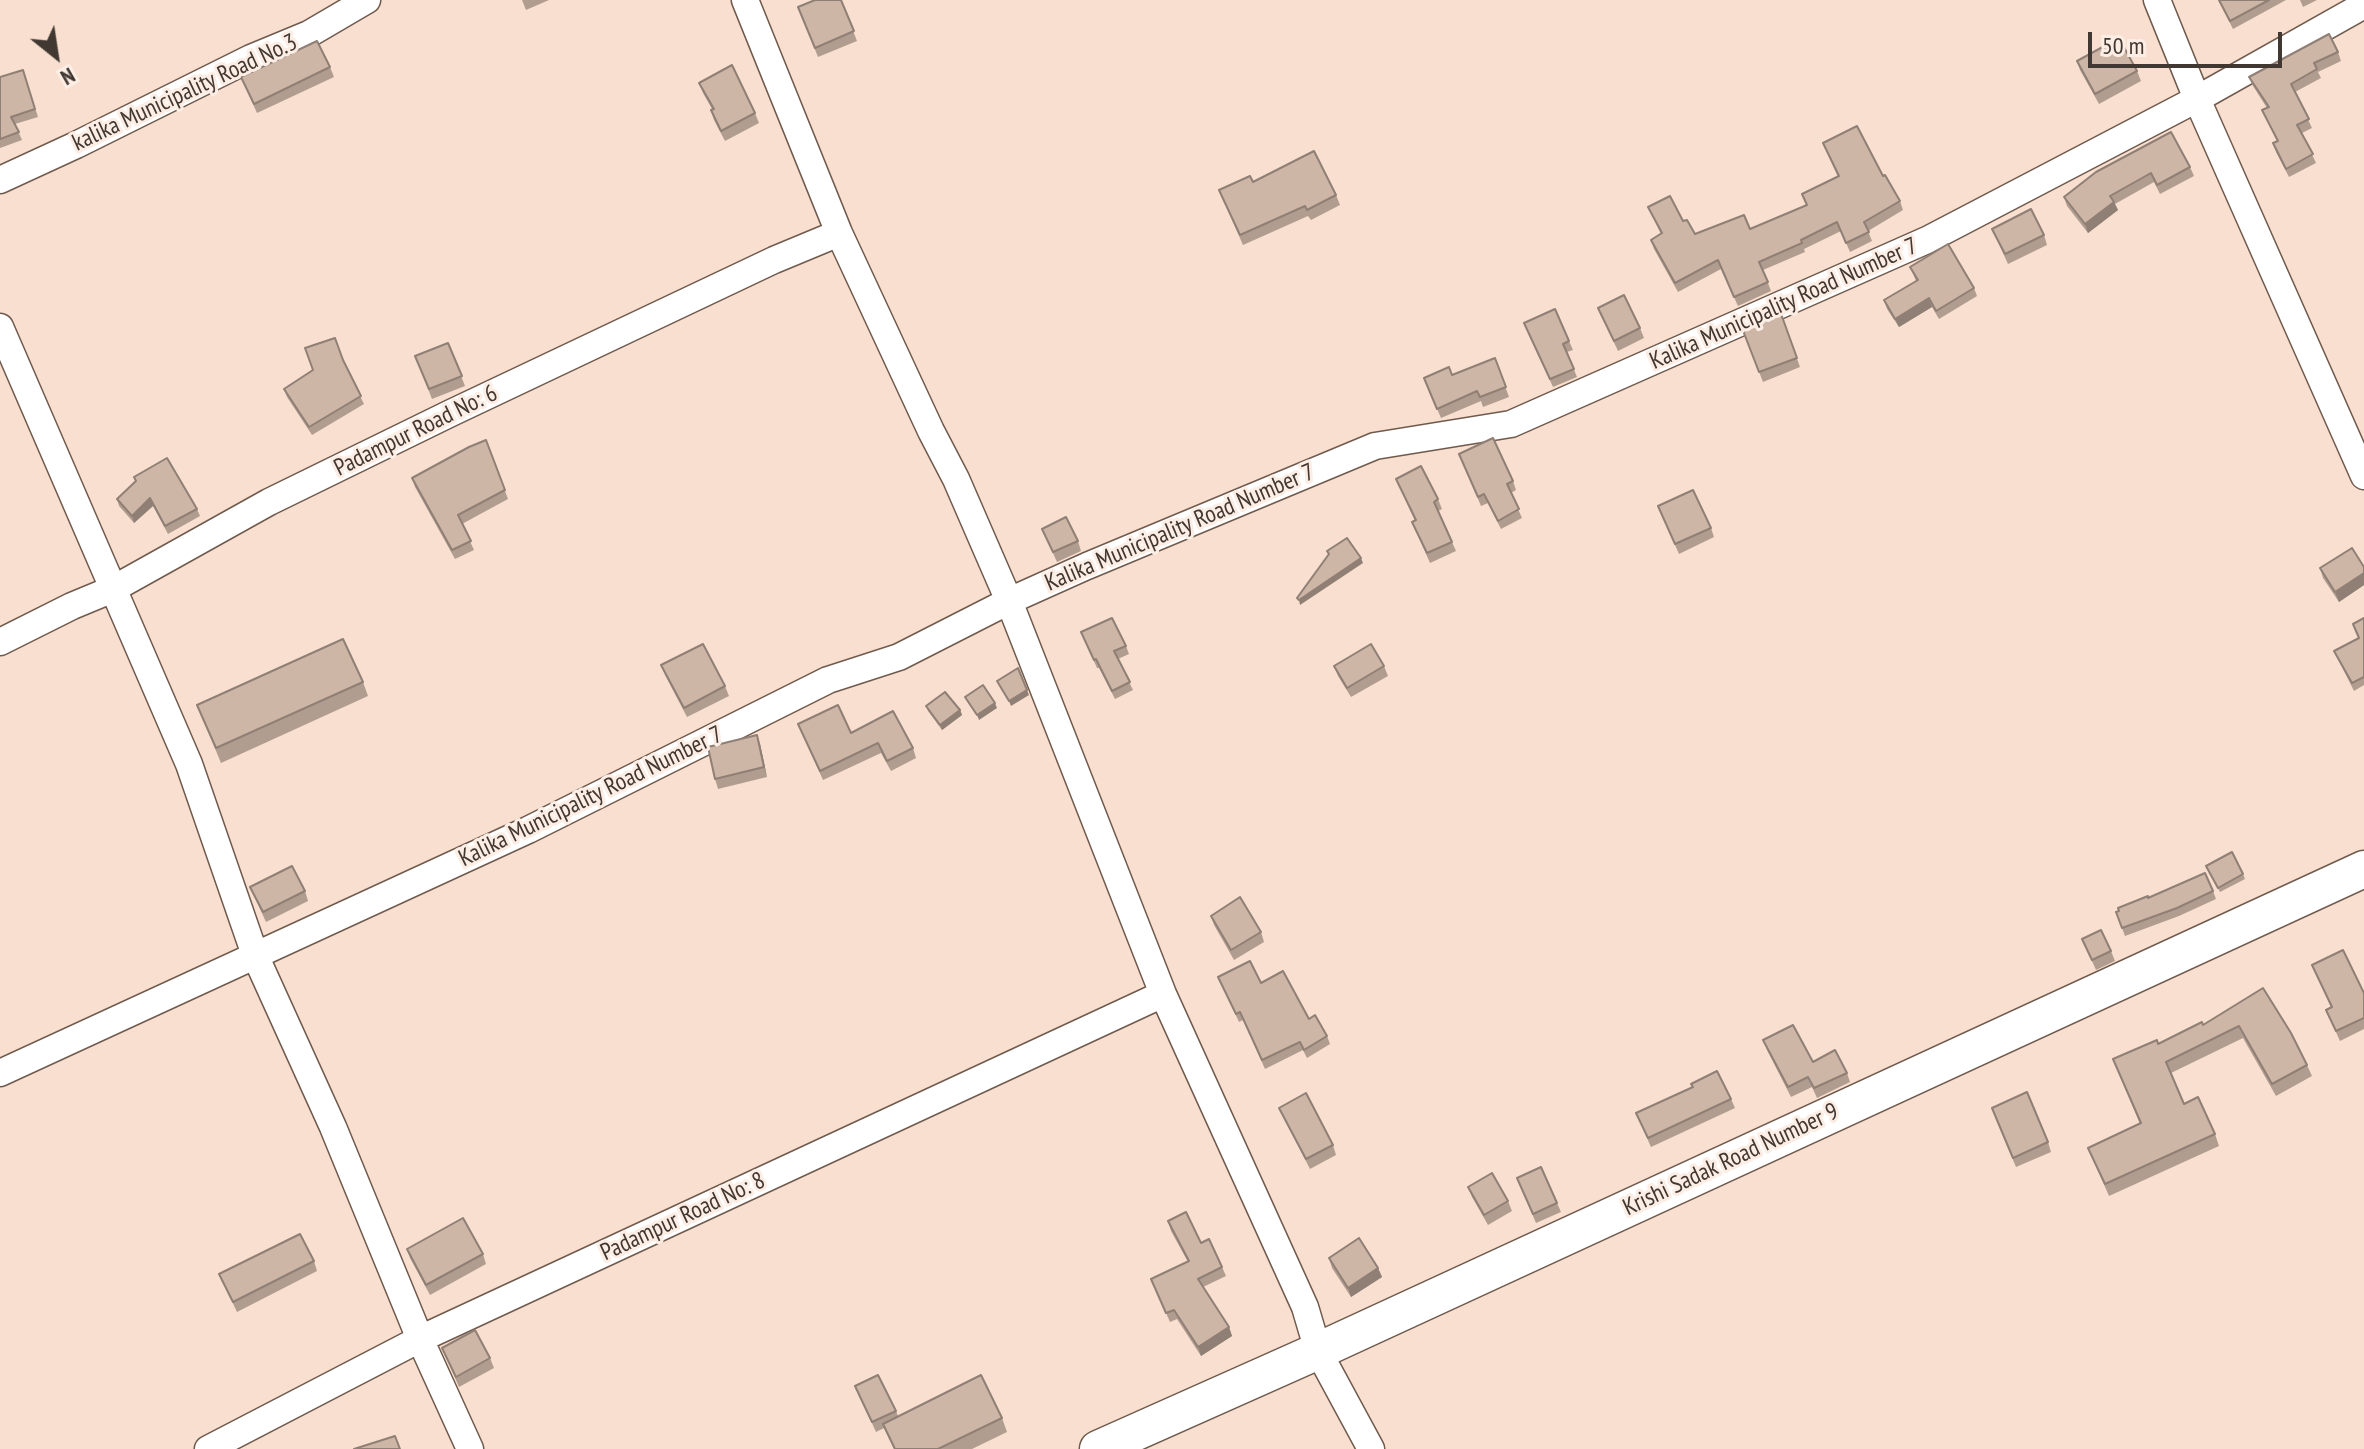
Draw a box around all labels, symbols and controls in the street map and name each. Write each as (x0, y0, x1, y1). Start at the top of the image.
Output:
north arrow (16, 16, 96, 96)
scale bar (2092, 16, 2286, 66)
street label: kalika Municipality Road No.3 (68, 28, 302, 158)
text: 50 m (2102, 30, 2144, 61)
street label: Kalika Municipality Road Number 7 (1646, 232, 1922, 376)
street label: Padampur Road No: 6 (330, 379, 502, 483)
street label: Kalika Municipality Road Number 7 (1041, 458, 1319, 598)
street label: Kalika Municipality Road Number 7 (454, 720, 728, 874)
street label: Krishi Sadak Road Number 9 (1619, 1097, 1843, 1223)
street label: Padampur Road No: 8 (596, 1166, 770, 1268)

